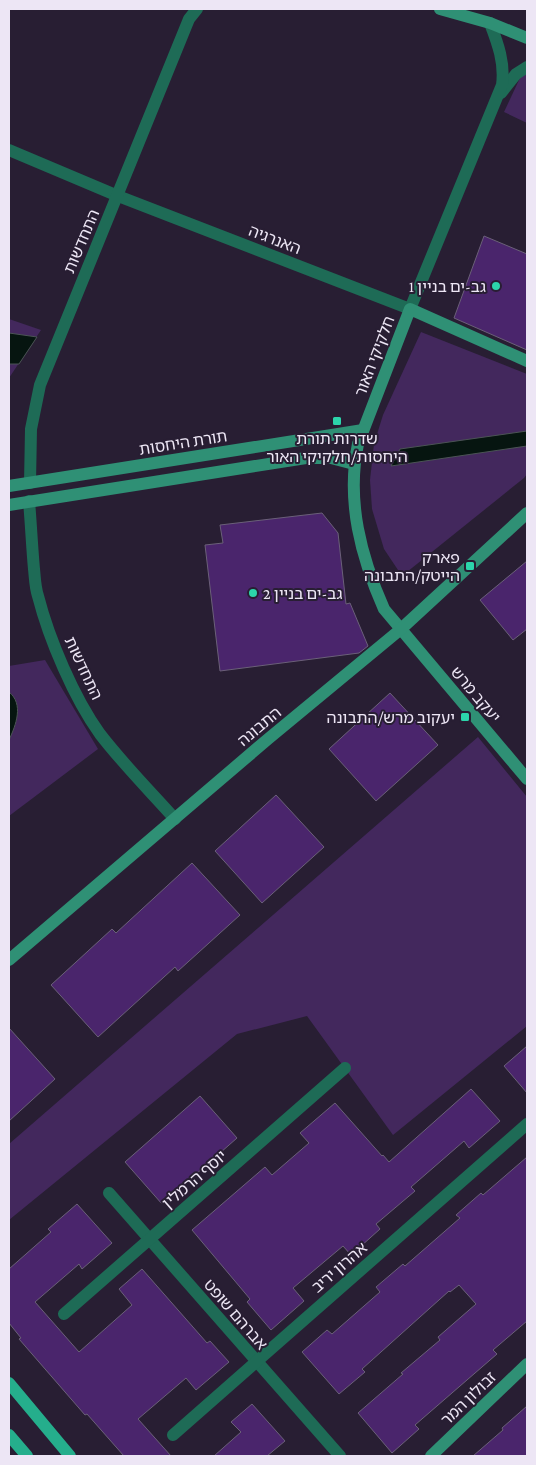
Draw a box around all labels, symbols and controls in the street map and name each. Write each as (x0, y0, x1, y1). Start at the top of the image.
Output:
street label: התחדשות (60, 207, 103, 276)
street label: האנרגיה (246, 222, 303, 257)
place label: גב-ים בניין 1 (409, 278, 486, 295)
marker: גב-ים בניין 1 (490, 280, 502, 292)
street label: חלקיקי האור (351, 314, 398, 399)
marker: שדרות תורת היחסות/חלקיקי האור (331, 415, 343, 427)
street label: תורת היחסות (138, 427, 228, 458)
place label: שדרות תורת היחסות/חלקיקי האור (266, 430, 408, 465)
place label: פארק הייטק/התבונה (364, 549, 460, 584)
marker: פארק הייטק/התבונה (464, 560, 476, 572)
place label: גב-ים בניין 2 (263, 585, 343, 602)
marker: גב-ים בניין 2 (247, 587, 259, 599)
street label: התחדשות (62, 634, 106, 702)
street label: יעקב מרש (448, 663, 504, 725)
street label: התבונה (234, 703, 284, 749)
place label: יעקוב מרש/התבונה (326, 709, 455, 726)
marker: יעקוב מרש/התבונה (459, 711, 471, 723)
street label: יוסף הרמלין (159, 1147, 230, 1212)
street label: אהרון יריב (308, 1239, 370, 1296)
street label: אברהם שופט (201, 1276, 271, 1353)
street label: זבולון המר (438, 1368, 499, 1429)

